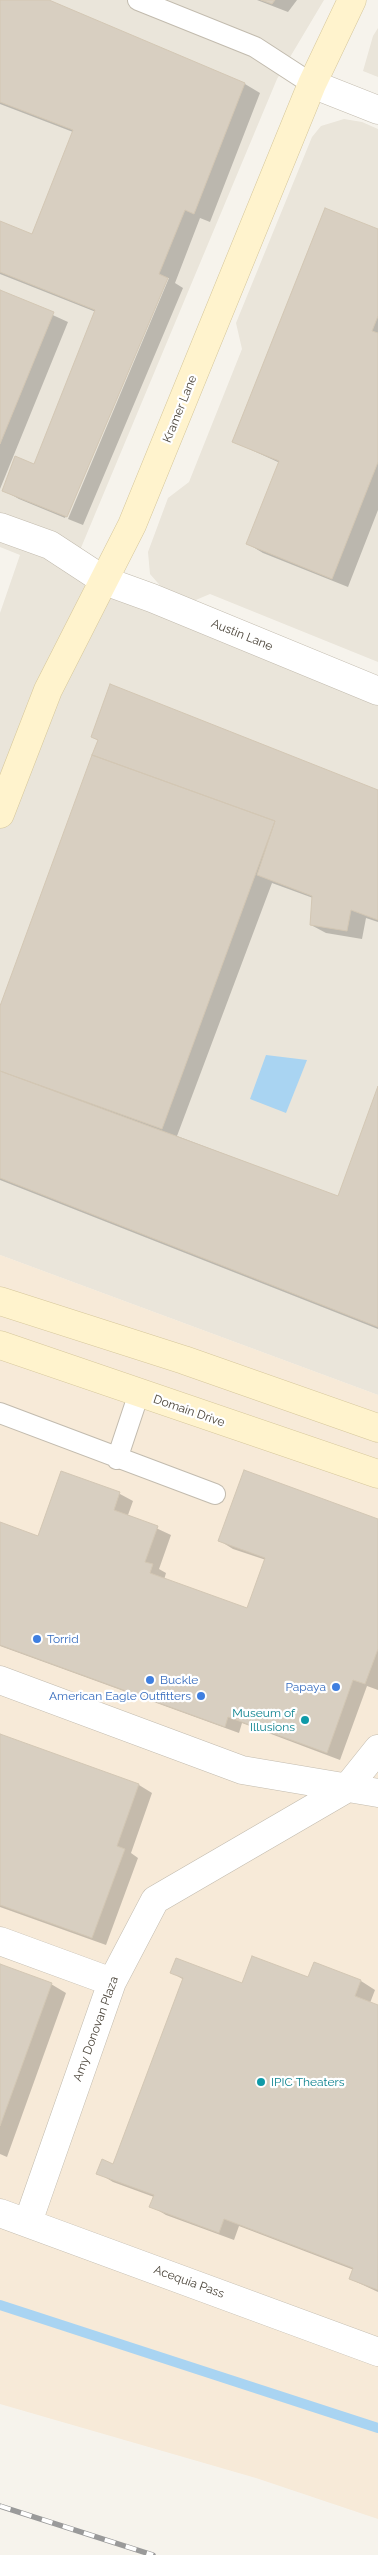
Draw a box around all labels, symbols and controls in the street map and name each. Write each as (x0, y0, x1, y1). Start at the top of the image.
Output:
street label: Kramer Lane (160, 373, 200, 445)
street label: Austin Lane (209, 616, 275, 654)
street label: Domain Drive (151, 1392, 227, 1430)
place label: Torrid (47, 1632, 79, 1646)
marker: Torrid (31, 1633, 43, 1645)
place label: Buckle (160, 1673, 198, 1687)
marker: Buckle (144, 1674, 156, 1686)
place label: Papaya (285, 1680, 326, 1694)
marker: Papaya (330, 1681, 342, 1693)
place label: American Eagle Outfitters (49, 1689, 191, 1703)
marker: American Eagle Outfitters (195, 1690, 207, 1702)
place label: Museum of Illusions (232, 1706, 295, 1734)
marker: Museum of Illusions (299, 1714, 311, 1726)
street label: Amy Donovan Plaza (70, 1974, 122, 2084)
place label: IPIC Theaters (271, 2075, 345, 2089)
marker: IPIC Theaters (255, 2076, 267, 2088)
street label: Acequia Pass (152, 2263, 226, 2301)

